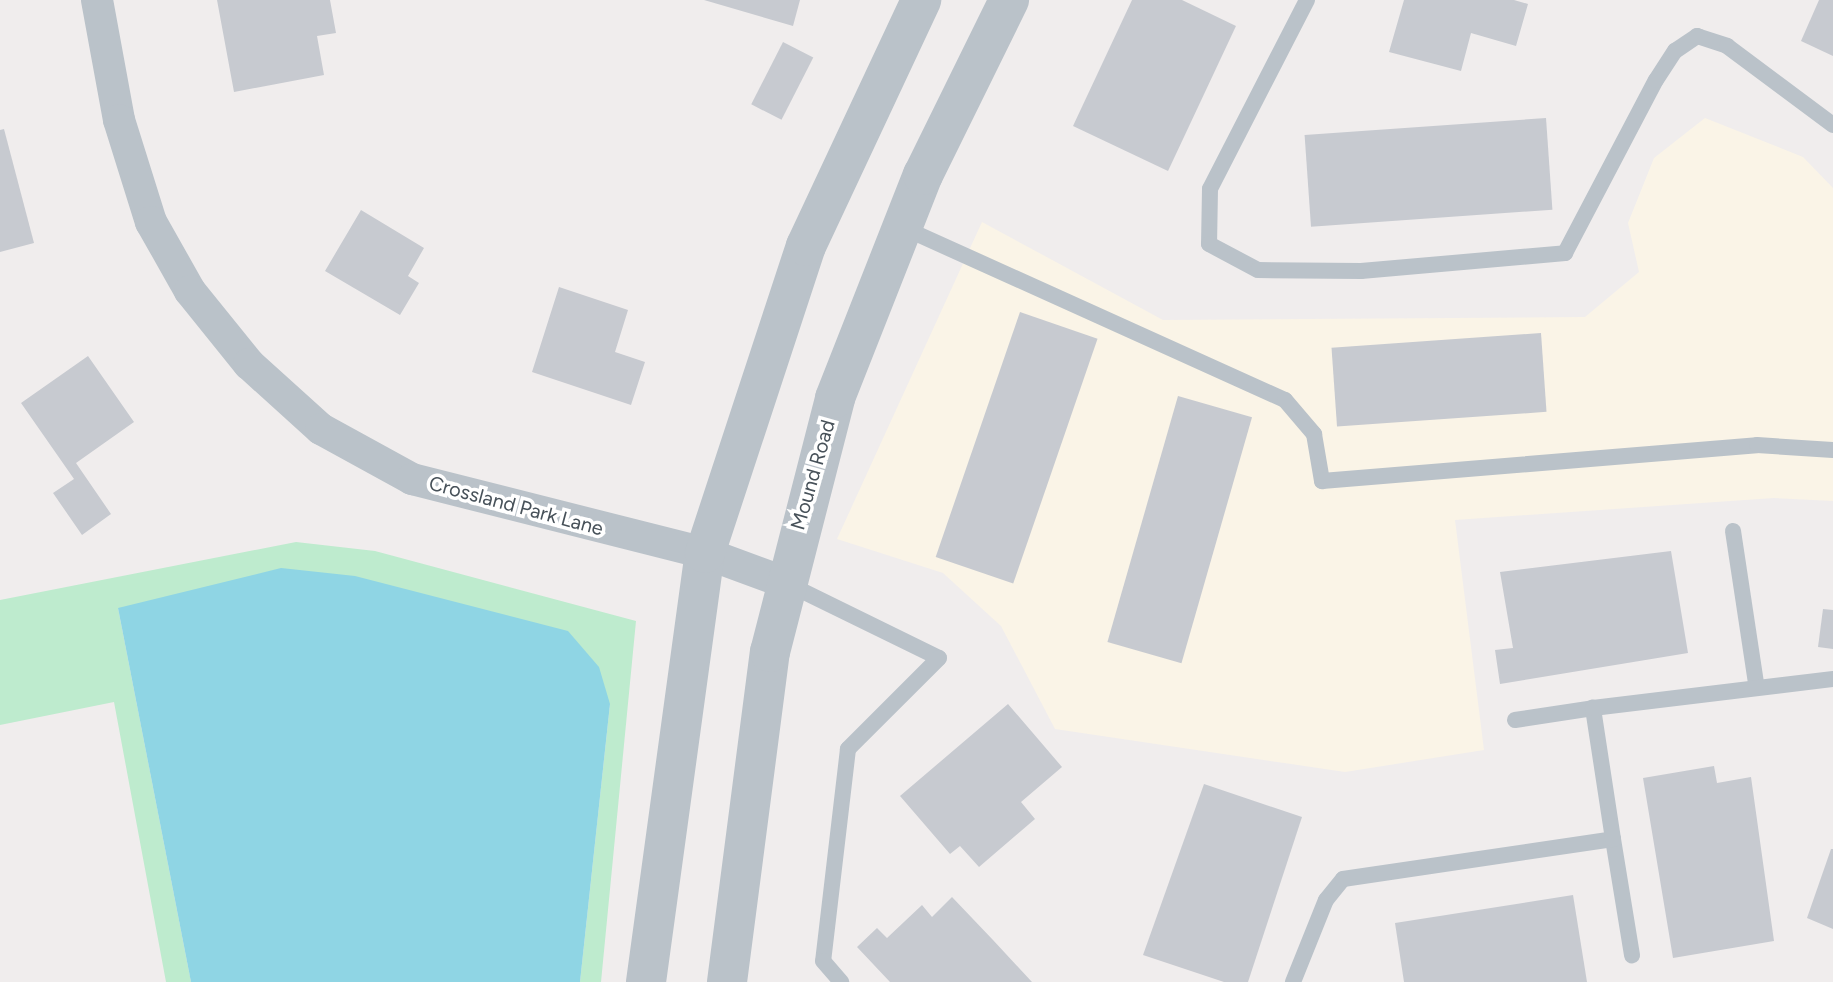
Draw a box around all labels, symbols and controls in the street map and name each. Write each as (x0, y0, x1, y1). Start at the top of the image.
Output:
street label: Mound Road (786, 417, 840, 533)
street label: Crossland Park Lane (426, 471, 606, 541)

